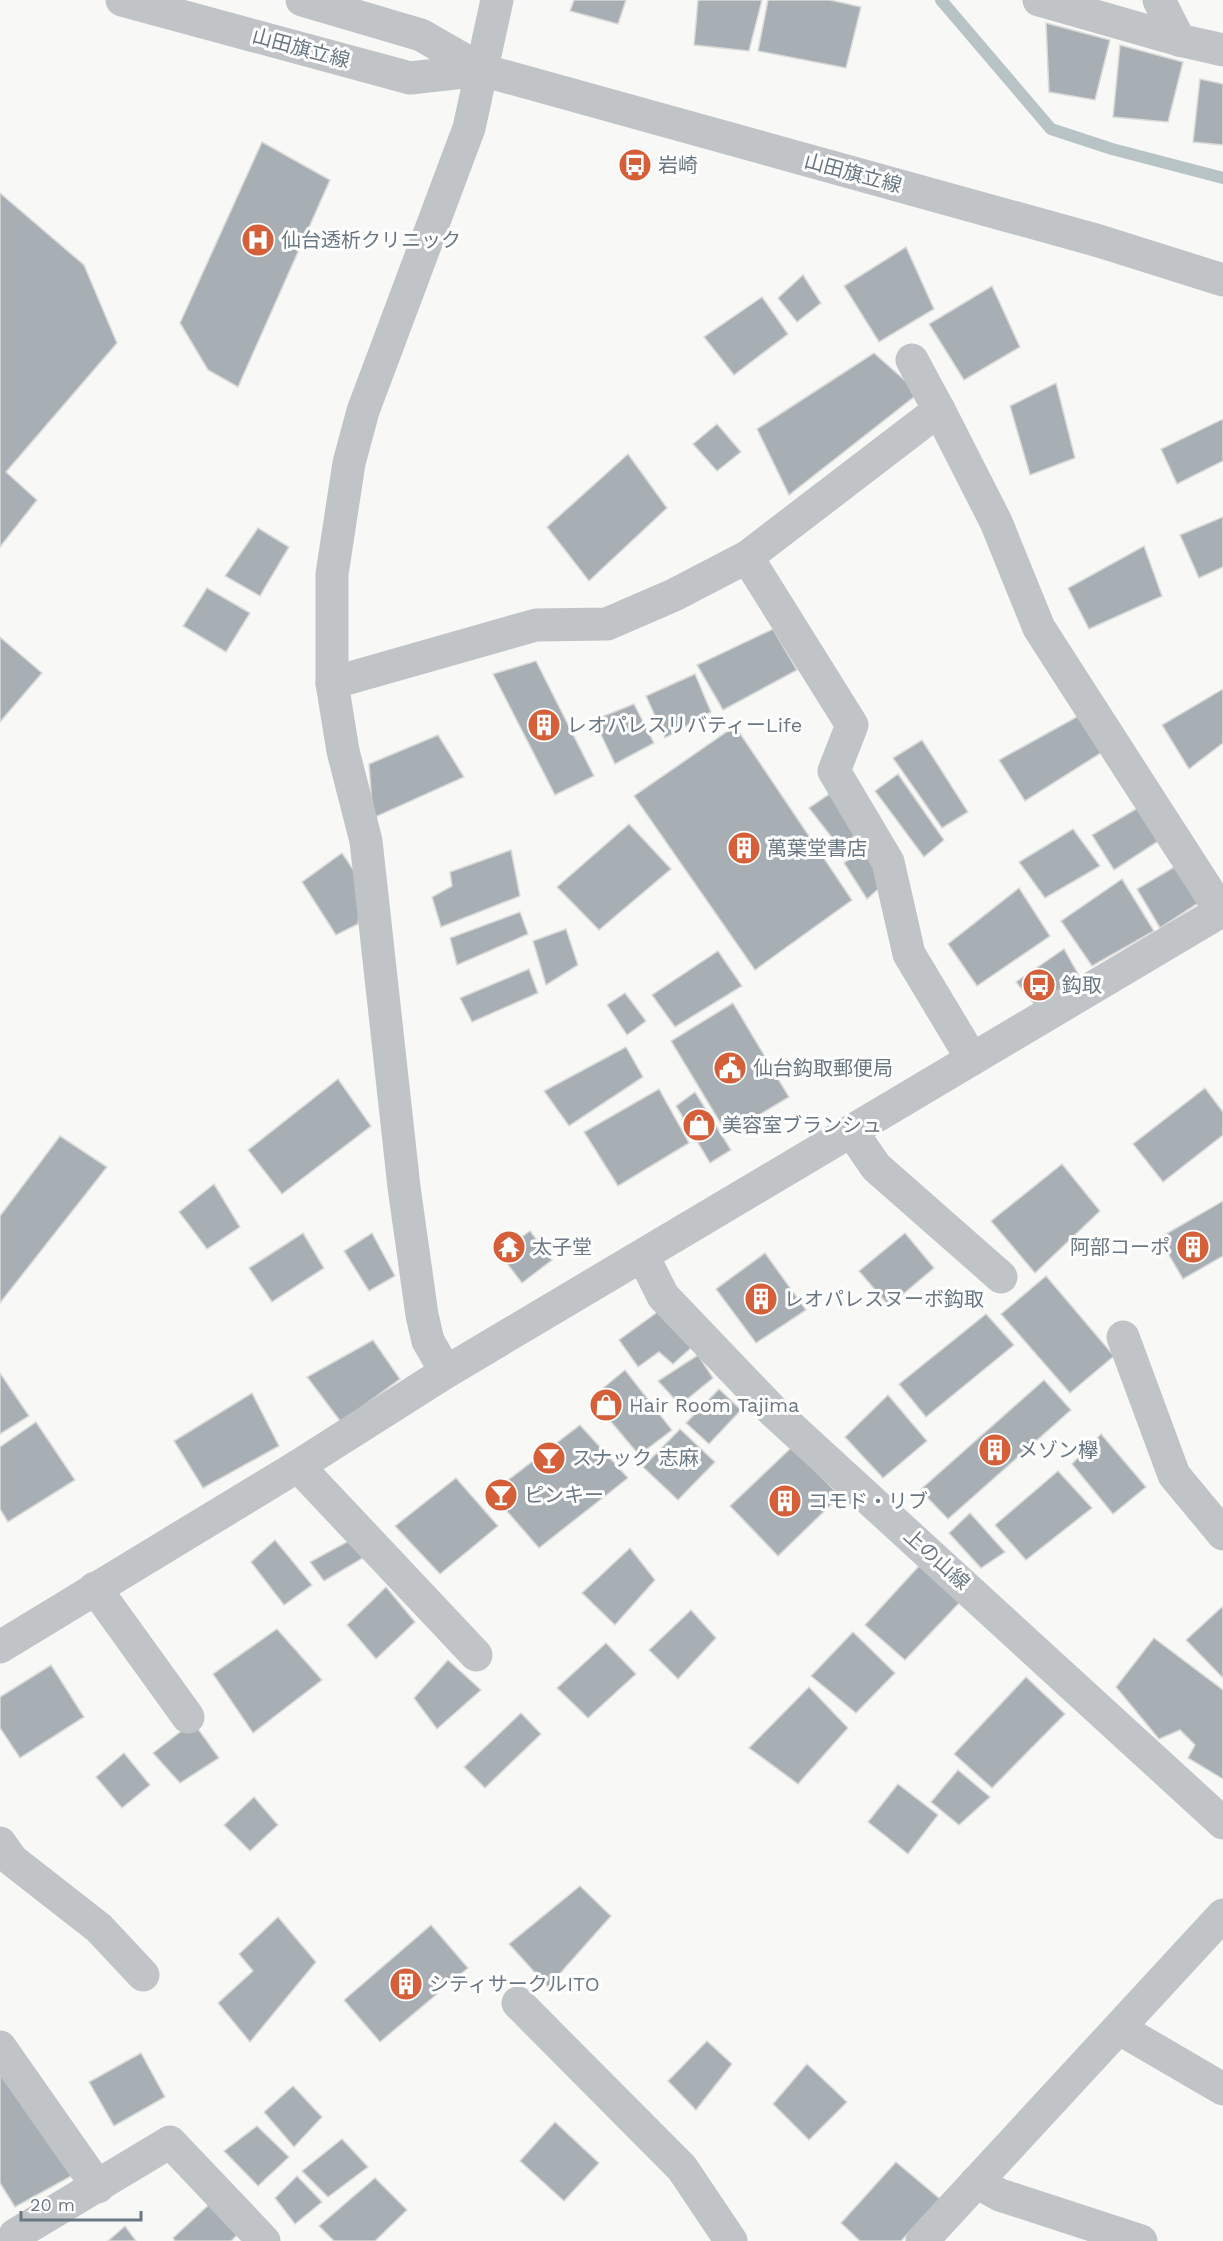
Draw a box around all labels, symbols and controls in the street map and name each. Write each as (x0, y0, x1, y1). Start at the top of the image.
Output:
street label: 山田旗立線 (250, 23, 352, 73)
bus stop icon: 岩崎 (617, 147, 653, 183)
street label: 山田旗立線 (802, 148, 904, 198)
place label: 岩崎 (658, 153, 698, 177)
hospital icon: 仙台透析クリニック (240, 222, 276, 258)
place label: 仙台透析クリニック (281, 228, 461, 252)
building icon: レオパレスリバティーLife (526, 707, 562, 743)
place label: レオパレスリバティーLife (567, 713, 802, 737)
building icon: 萬葉堂書店 (726, 830, 762, 866)
place label: 萬葉堂書店 (767, 836, 867, 860)
bus stop icon: 鈎取 (1021, 967, 1057, 1003)
place label: 鈎取 (1062, 973, 1102, 997)
public building icon: 仙台鈎取郵便局 (712, 1050, 748, 1086)
place label: 仙台鈎取郵便局 (753, 1056, 893, 1080)
shop icon: 美容室ブランシュ (681, 1107, 717, 1143)
place label: 美容室ブランシュ (722, 1113, 882, 1137)
temple icon: 太子堂 (491, 1229, 527, 1265)
building icon: 阿部コーポ (1175, 1229, 1211, 1265)
place label: 太子堂 (532, 1235, 592, 1259)
place label: 阿部コーポ (1070, 1235, 1170, 1259)
building icon: レオパレスヌーボ鈎取 (743, 1281, 779, 1317)
place label: レオパレスヌーボ鈎取 (784, 1287, 984, 1311)
shop icon: Hair Room Tajima (588, 1387, 624, 1423)
place label: Hair Room Tajima (629, 1393, 799, 1417)
building icon: メゾン欅 (977, 1432, 1013, 1468)
place label: メゾン欅 (1018, 1438, 1098, 1462)
bar icon: スナック 志麻 (531, 1440, 567, 1476)
place label: スナック 志麻 (572, 1446, 699, 1470)
bar icon: ピンキー (483, 1477, 519, 1513)
place label: ピンキー (524, 1483, 604, 1507)
building icon: コモド・リブ (767, 1483, 803, 1519)
place label: コモド・リブ (808, 1489, 928, 1513)
street label: 上の山線 (899, 1523, 975, 1595)
building icon: シティサークルITO (388, 1966, 424, 2002)
place label: シティサークルITO (429, 1972, 600, 1996)
scale bar (21, 2184, 141, 2222)
text: 20 m (30, 2194, 75, 2215)

